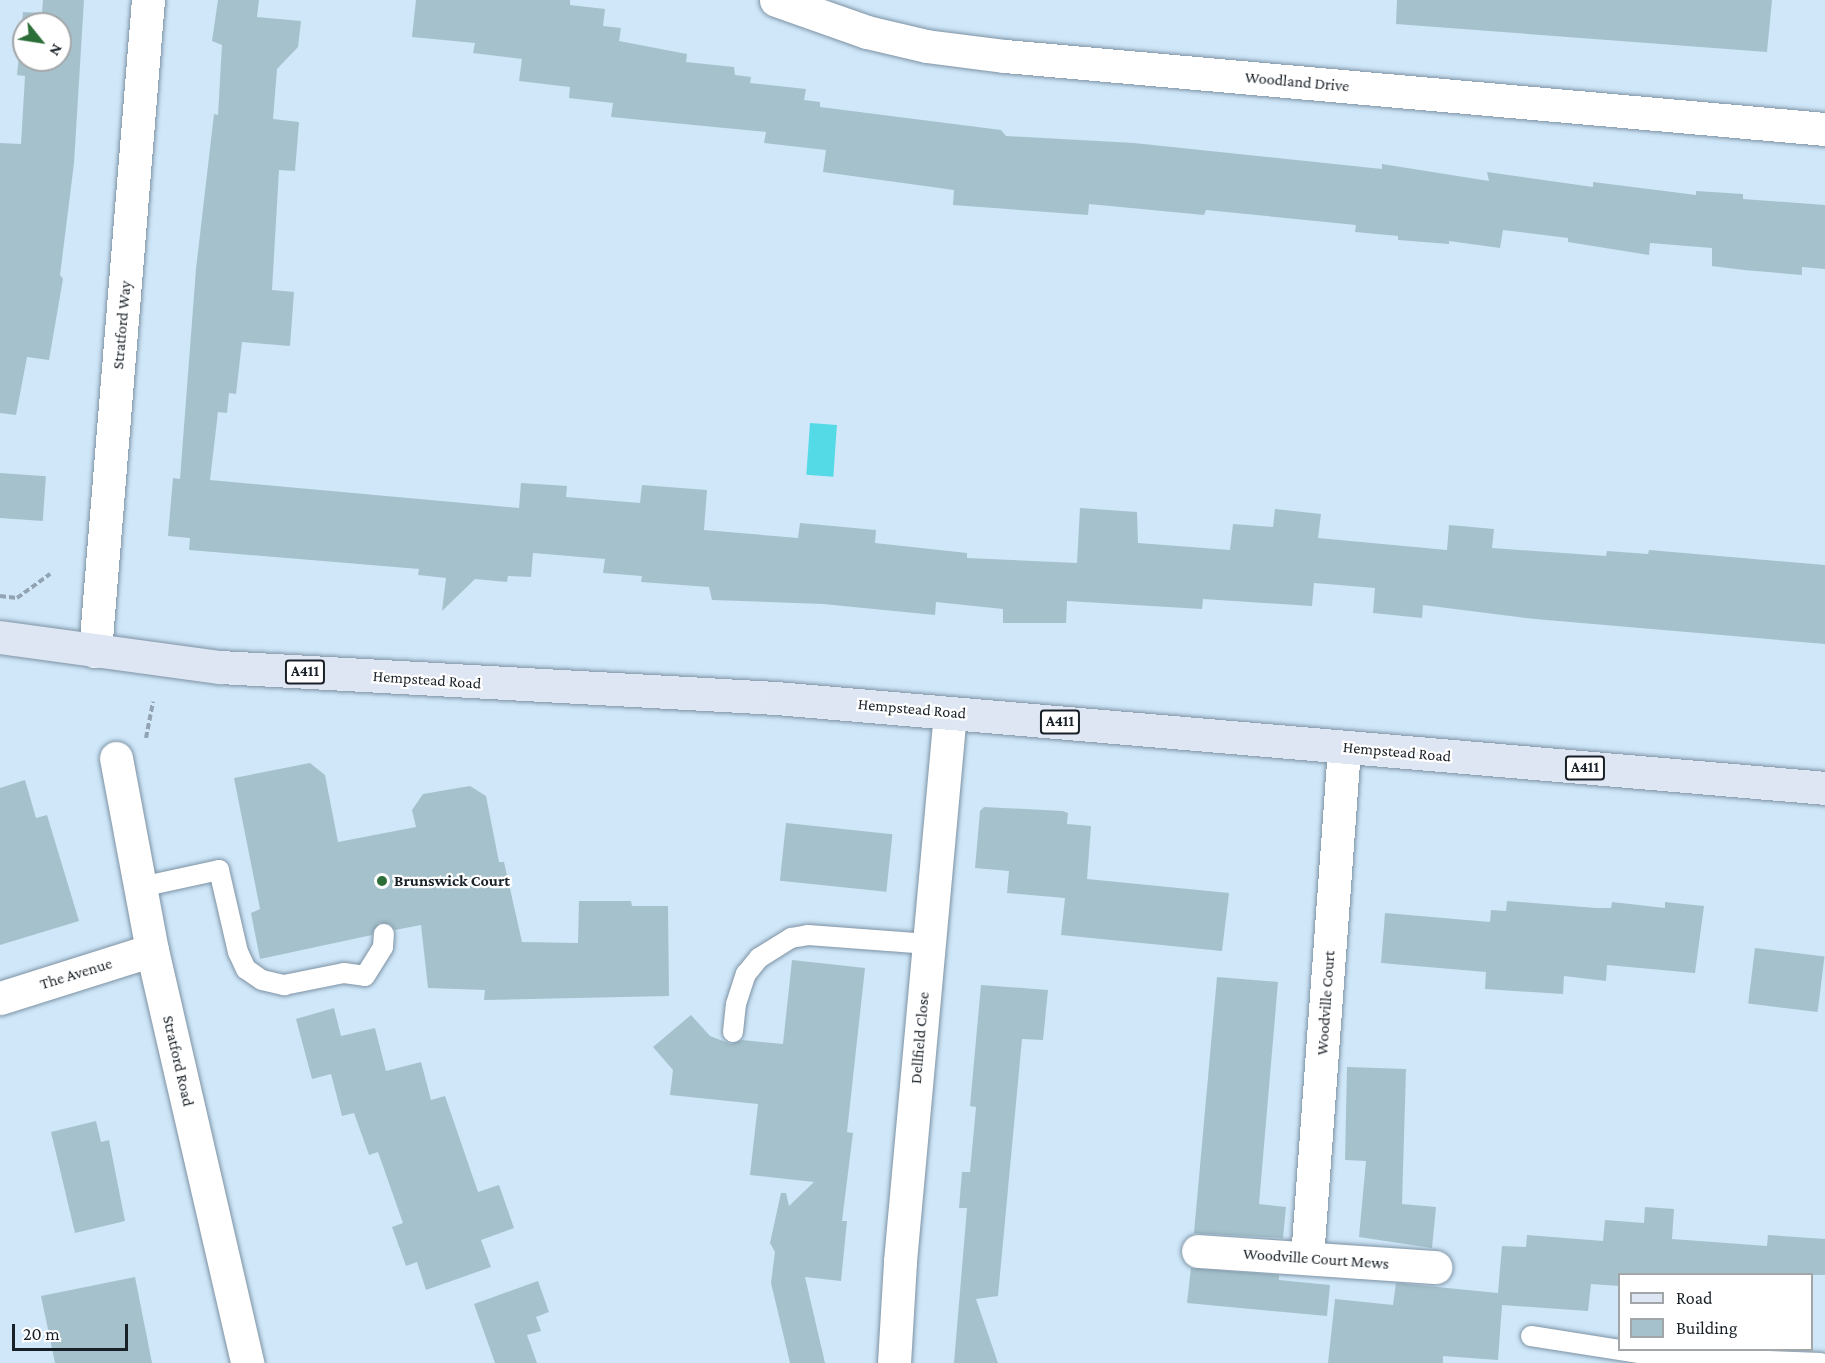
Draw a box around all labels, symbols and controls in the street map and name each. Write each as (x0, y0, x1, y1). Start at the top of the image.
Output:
north arrow (12, 12, 72, 72)
text: N (46, 41, 66, 59)
street label: Woodland Drive (1244, 68, 1350, 96)
street label: Stratford Way (109, 280, 135, 370)
road number: A411 (284, 660, 326, 684)
street label: Hempstead Road (372, 667, 482, 693)
street label: Hempstead Road (857, 695, 967, 723)
road number: A411 (1039, 710, 1081, 734)
street label: Hempstead Road (1342, 738, 1452, 766)
road number: A411 (1564, 756, 1606, 780)
place label: Brunswick Court (394, 871, 510, 891)
marker: Brunswick Court (375, 874, 389, 888)
street label: Woodville Court (1313, 950, 1339, 1056)
street label: The Avenue (38, 954, 114, 994)
street label: Dellfield Close (906, 991, 934, 1085)
street label: Stratford Road (158, 1014, 198, 1108)
street label: Woodville Court Mews (1242, 1244, 1390, 1274)
legend (1618, 1273, 1813, 1351)
text: Road (1676, 1288, 1713, 1308)
scale bar (15, 1312, 130, 1350)
text: Building (1676, 1318, 1737, 1338)
text: 20 m (23, 1324, 60, 1344)

